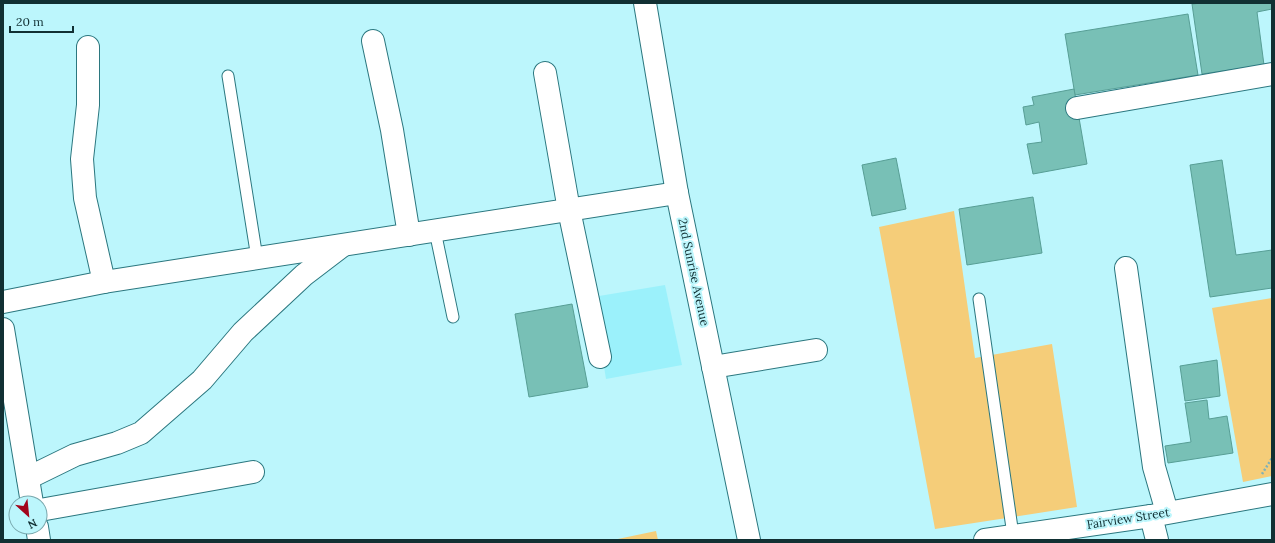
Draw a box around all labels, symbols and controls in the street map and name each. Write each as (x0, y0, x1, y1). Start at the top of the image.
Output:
scale bar (10, 8, 73, 34)
text: 20 m (16, 14, 44, 29)
street label: 2nd Sunrise Avenue (675, 217, 713, 328)
north arrow (8, 495, 48, 535)
street label: Fairview Street (1086, 504, 1171, 532)
text: N (25, 516, 40, 532)

